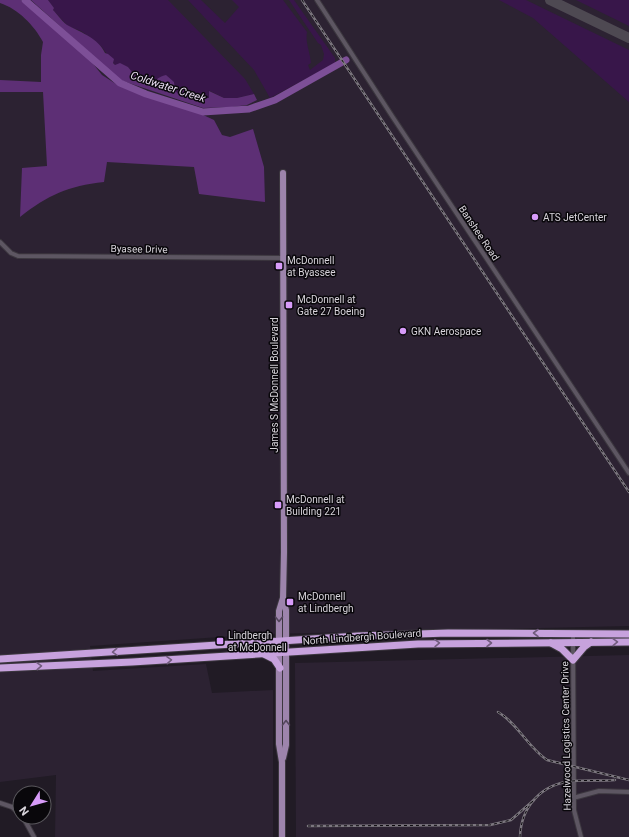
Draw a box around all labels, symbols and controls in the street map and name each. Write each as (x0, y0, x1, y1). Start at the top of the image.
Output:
water label: Coldwater Creek (129, 69, 208, 105)
street label: Banshee Road (457, 203, 501, 263)
marker: ATS JetCenter (530, 212, 540, 222)
place label: ATS JetCenter (543, 212, 607, 223)
street label: Byasee Drive (110, 243, 168, 255)
place label: McDonnell at Byassee (287, 255, 335, 278)
marker: McDonnell at Byassee (274, 261, 284, 271)
place label: McDonnell at Gate 27 Boeing (297, 294, 365, 317)
marker: McDonnell at Gate 27 Boeing (284, 300, 294, 310)
street label: James S McDonnell Boulevard (269, 317, 280, 453)
marker: GKN Aerospace (398, 326, 408, 336)
place label: GKN Aerospace (411, 326, 481, 337)
place label: McDonnell at Building 221 (286, 494, 345, 517)
marker: McDonnell at Building 221 (273, 500, 283, 510)
place label: McDonnell at Lindbergh (298, 591, 354, 614)
marker: McDonnell at Lindbergh (285, 597, 295, 607)
one-way arrow (275, 616, 283, 622)
street label: North Lindbergh Boulevard (302, 627, 422, 647)
one-way arrow (533, 629, 539, 637)
place label: Lindbergh at McDonnell (228, 630, 287, 653)
marker: Lindbergh at McDonnell (215, 636, 225, 646)
one-way arrow (612, 638, 618, 646)
one-way arrow (434, 639, 440, 647)
one-way arrow (486, 639, 492, 647)
one-way arrow (112, 647, 118, 656)
one-way arrow (166, 655, 172, 664)
street label: Hazelwood Logistics Center Drive (559, 661, 573, 811)
one-way arrow (36, 662, 42, 670)
one-way arrow (282, 720, 290, 726)
north arrow (12, 785, 52, 825)
text: N (17, 804, 32, 818)

